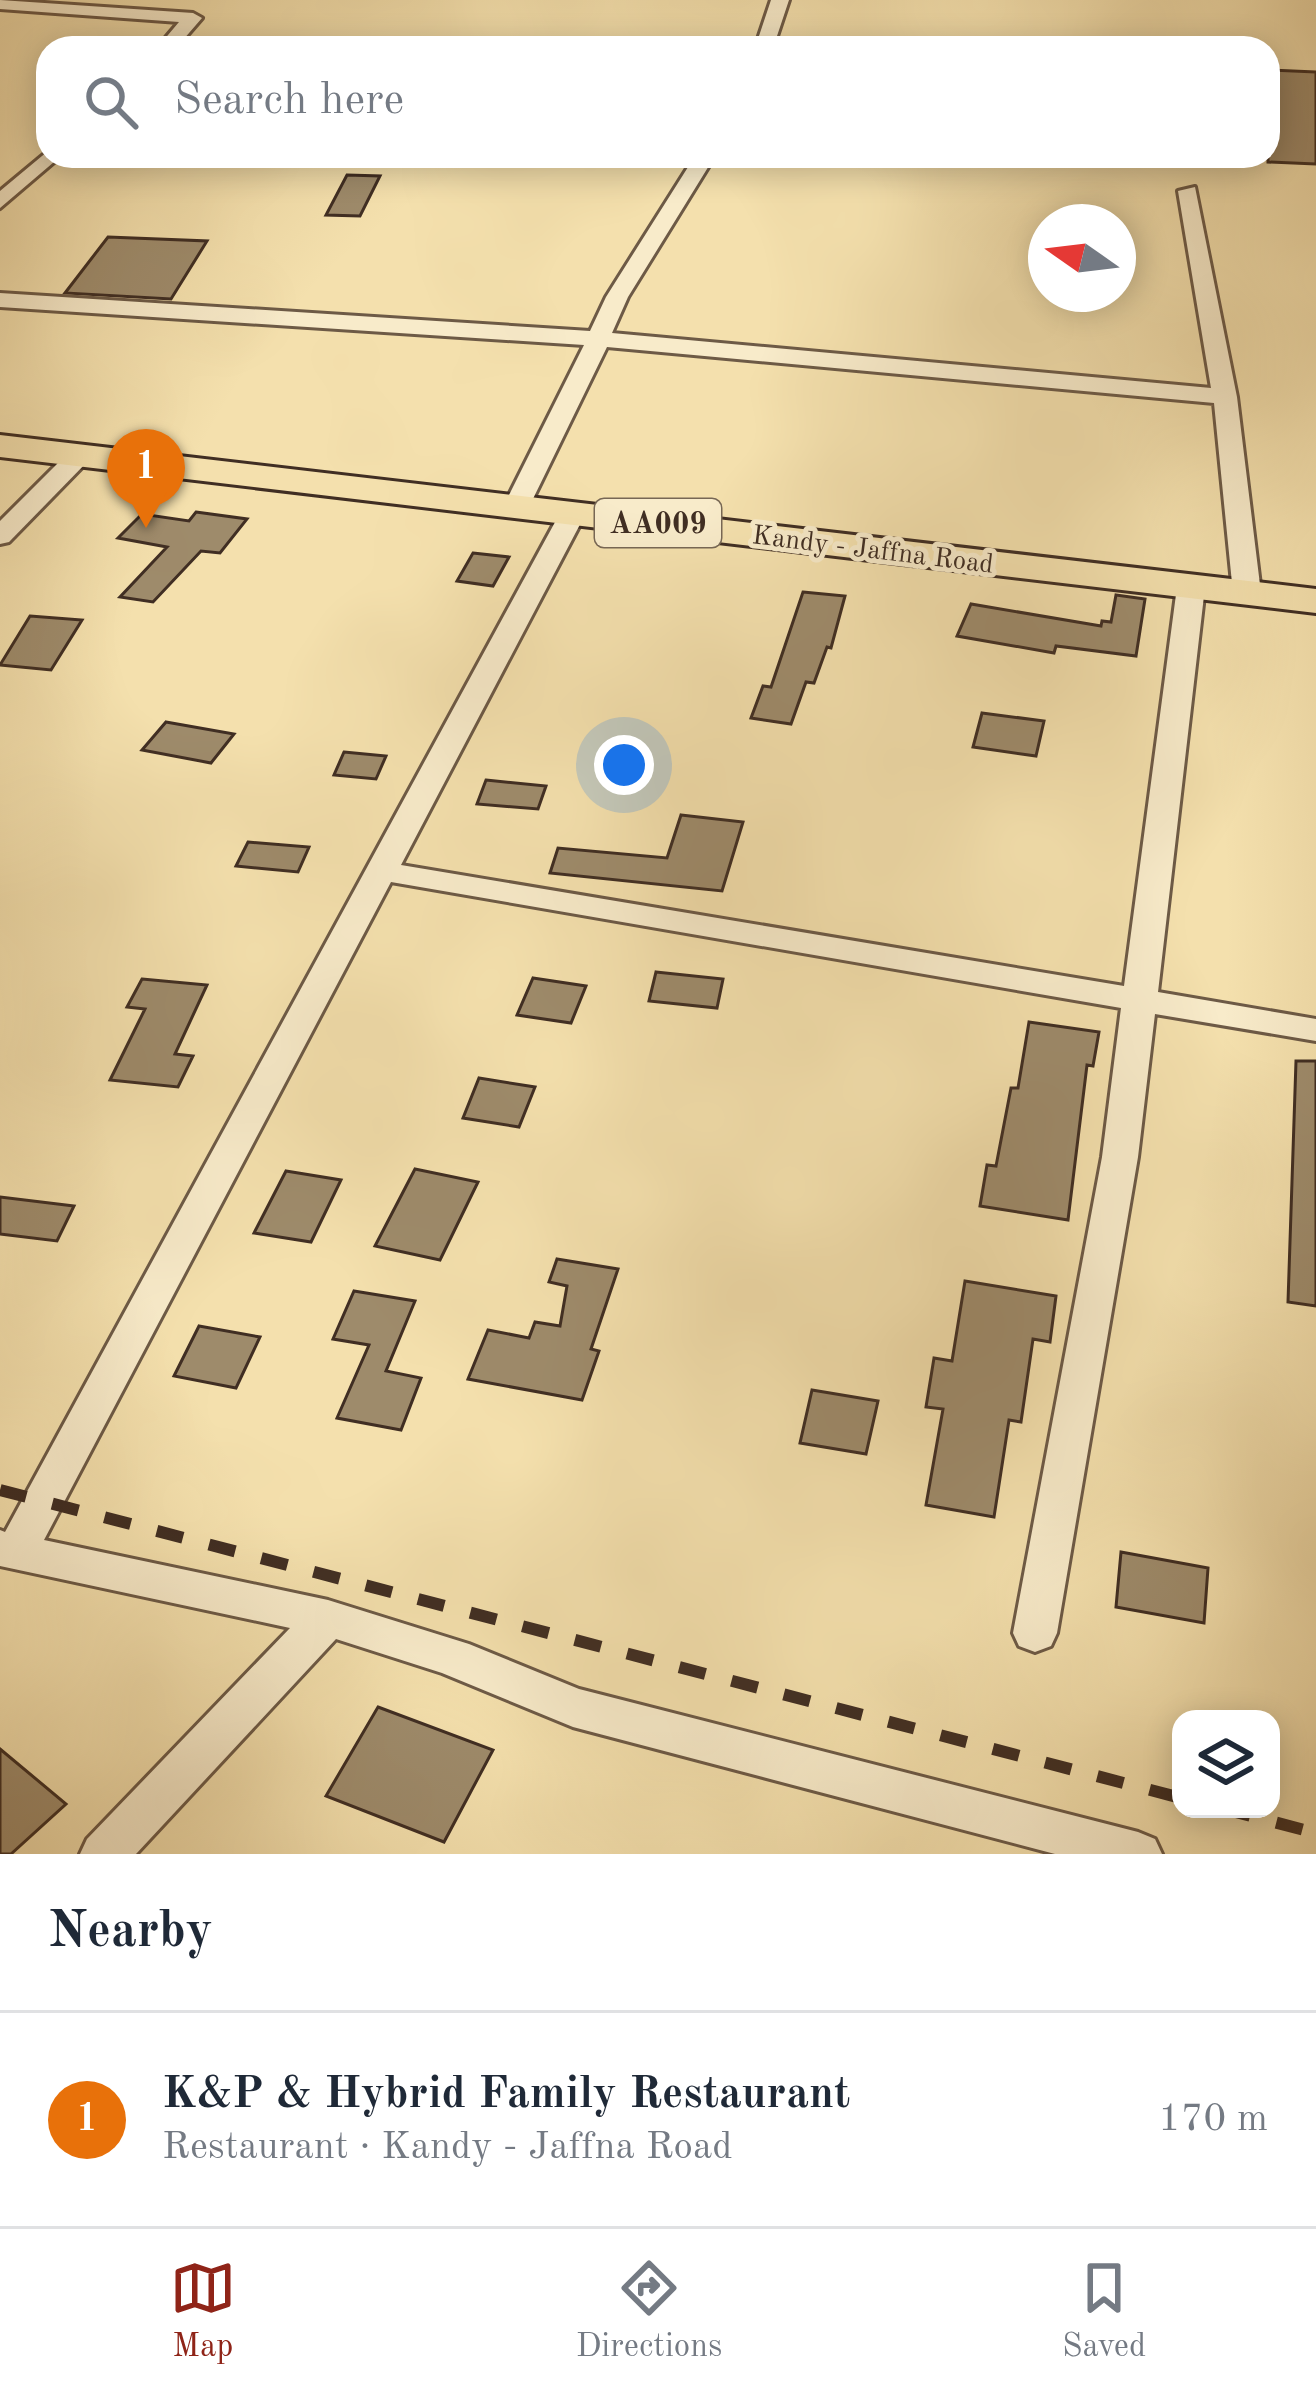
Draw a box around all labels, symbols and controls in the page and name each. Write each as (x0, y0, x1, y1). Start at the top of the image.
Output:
search box (36, 36, 1280, 168)
icon: search (78, 69, 144, 135)
text: Search here (174, 79, 404, 124)
north arrow (1028, 204, 1136, 312)
pin: 1 (107, 429, 185, 528)
road number: AA009 (595, 499, 721, 547)
street label: Kandy - Jaffna Road (750, 522, 995, 579)
your location (594, 735, 654, 795)
map controls (1172, 1710, 1280, 1818)
button: layers (1172, 1710, 1280, 1818)
text: Nearby (48, 1907, 213, 1958)
text: K&P & Hybrid Family Restaurant (162, 2073, 850, 2118)
text: 1 (76, 2100, 98, 2139)
text: 170 m (1158, 2100, 1268, 2139)
text: Restaurant · Kandy - Jaffna Road (162, 2128, 733, 2167)
tab: Map (170, 2255, 236, 2368)
tab: Directions (576, 2255, 722, 2368)
tab: Saved (1062, 2255, 1146, 2368)

